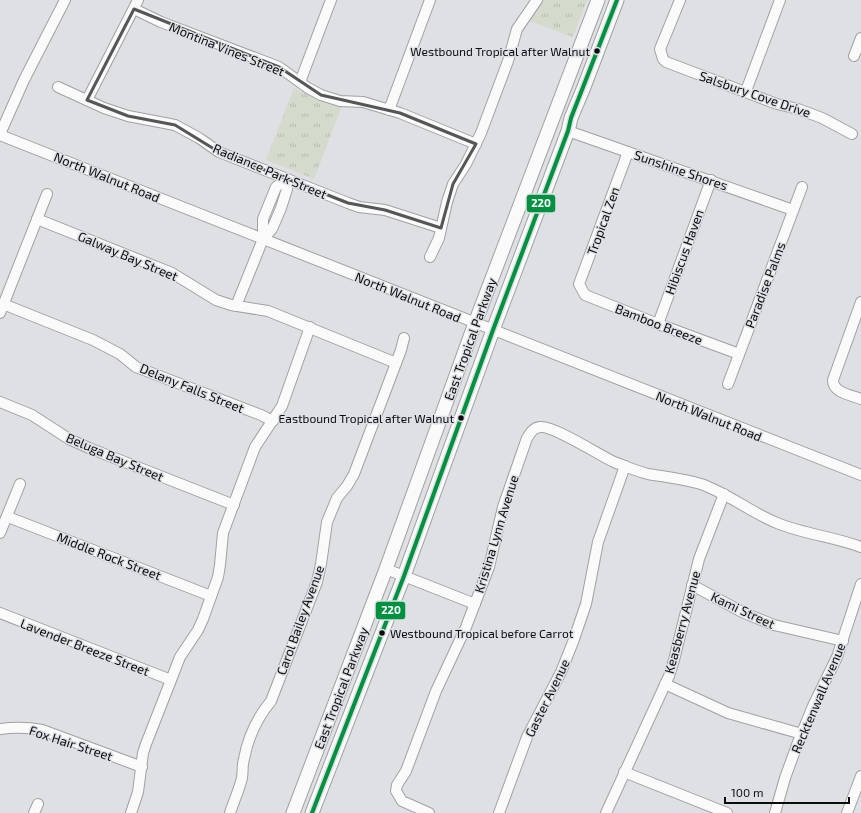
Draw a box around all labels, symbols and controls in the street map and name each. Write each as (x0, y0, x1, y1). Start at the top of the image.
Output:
street label: Montina Vines Street (167, 19, 287, 79)
place label: Westbound Tropical after Walnut (410, 44, 590, 58)
marker: Westbound Tropical after Walnut (592, 46, 602, 56)
street label: Salsbury Cove Drive (697, 67, 813, 121)
street label: Radiance Park Street (211, 140, 329, 202)
street label: Sunshine Shores (632, 146, 730, 194)
street label: North Walnut Road (52, 148, 162, 206)
street label: Tropical Zen (583, 185, 623, 257)
line badge: 220 (526, 194, 556, 213)
text: 220 (531, 196, 551, 209)
street label: Hibiscus Haven (661, 207, 707, 297)
street label: Galway Bay Street (76, 228, 180, 284)
street label: Paradise Palms (741, 240, 789, 330)
street label: North Walnut Road (353, 268, 463, 326)
street label: East Tropical Parkway (440, 275, 500, 402)
street label: Bamboo Breeze (613, 300, 705, 348)
street label: Delany Falls Street (138, 360, 246, 416)
street label: North Walnut Road (654, 387, 764, 445)
place label: Eastbound Tropical after Walnut (279, 411, 454, 425)
marker: Eastbound Tropical after Walnut (456, 413, 466, 423)
street label: Beluga Bay Street (64, 429, 166, 485)
street label: Kristina Lynn Avenue (470, 473, 522, 595)
street label: Middle Rock Street (55, 529, 163, 583)
street label: Carol Bailey Avenue (273, 563, 327, 677)
street label: Keasberry Avenue (661, 569, 703, 675)
street label: Kami Street (709, 588, 777, 632)
line badge: 220 (375, 601, 406, 620)
text: 220 (381, 603, 401, 616)
street label: Lavender Breeze Street (18, 615, 152, 679)
street label: East Tropical Parkway (310, 625, 372, 751)
place label: Westbound Tropical before Carrot (390, 626, 574, 640)
marker: Westbound Tropical before Carrot (377, 628, 387, 638)
street label: Recktenwall Avenue (787, 640, 849, 756)
street label: Gaster Avenue (521, 656, 573, 740)
street label: Fox Hair Street (27, 722, 115, 764)
scale bar (725, 779, 849, 805)
text: 100 m (731, 785, 763, 799)

